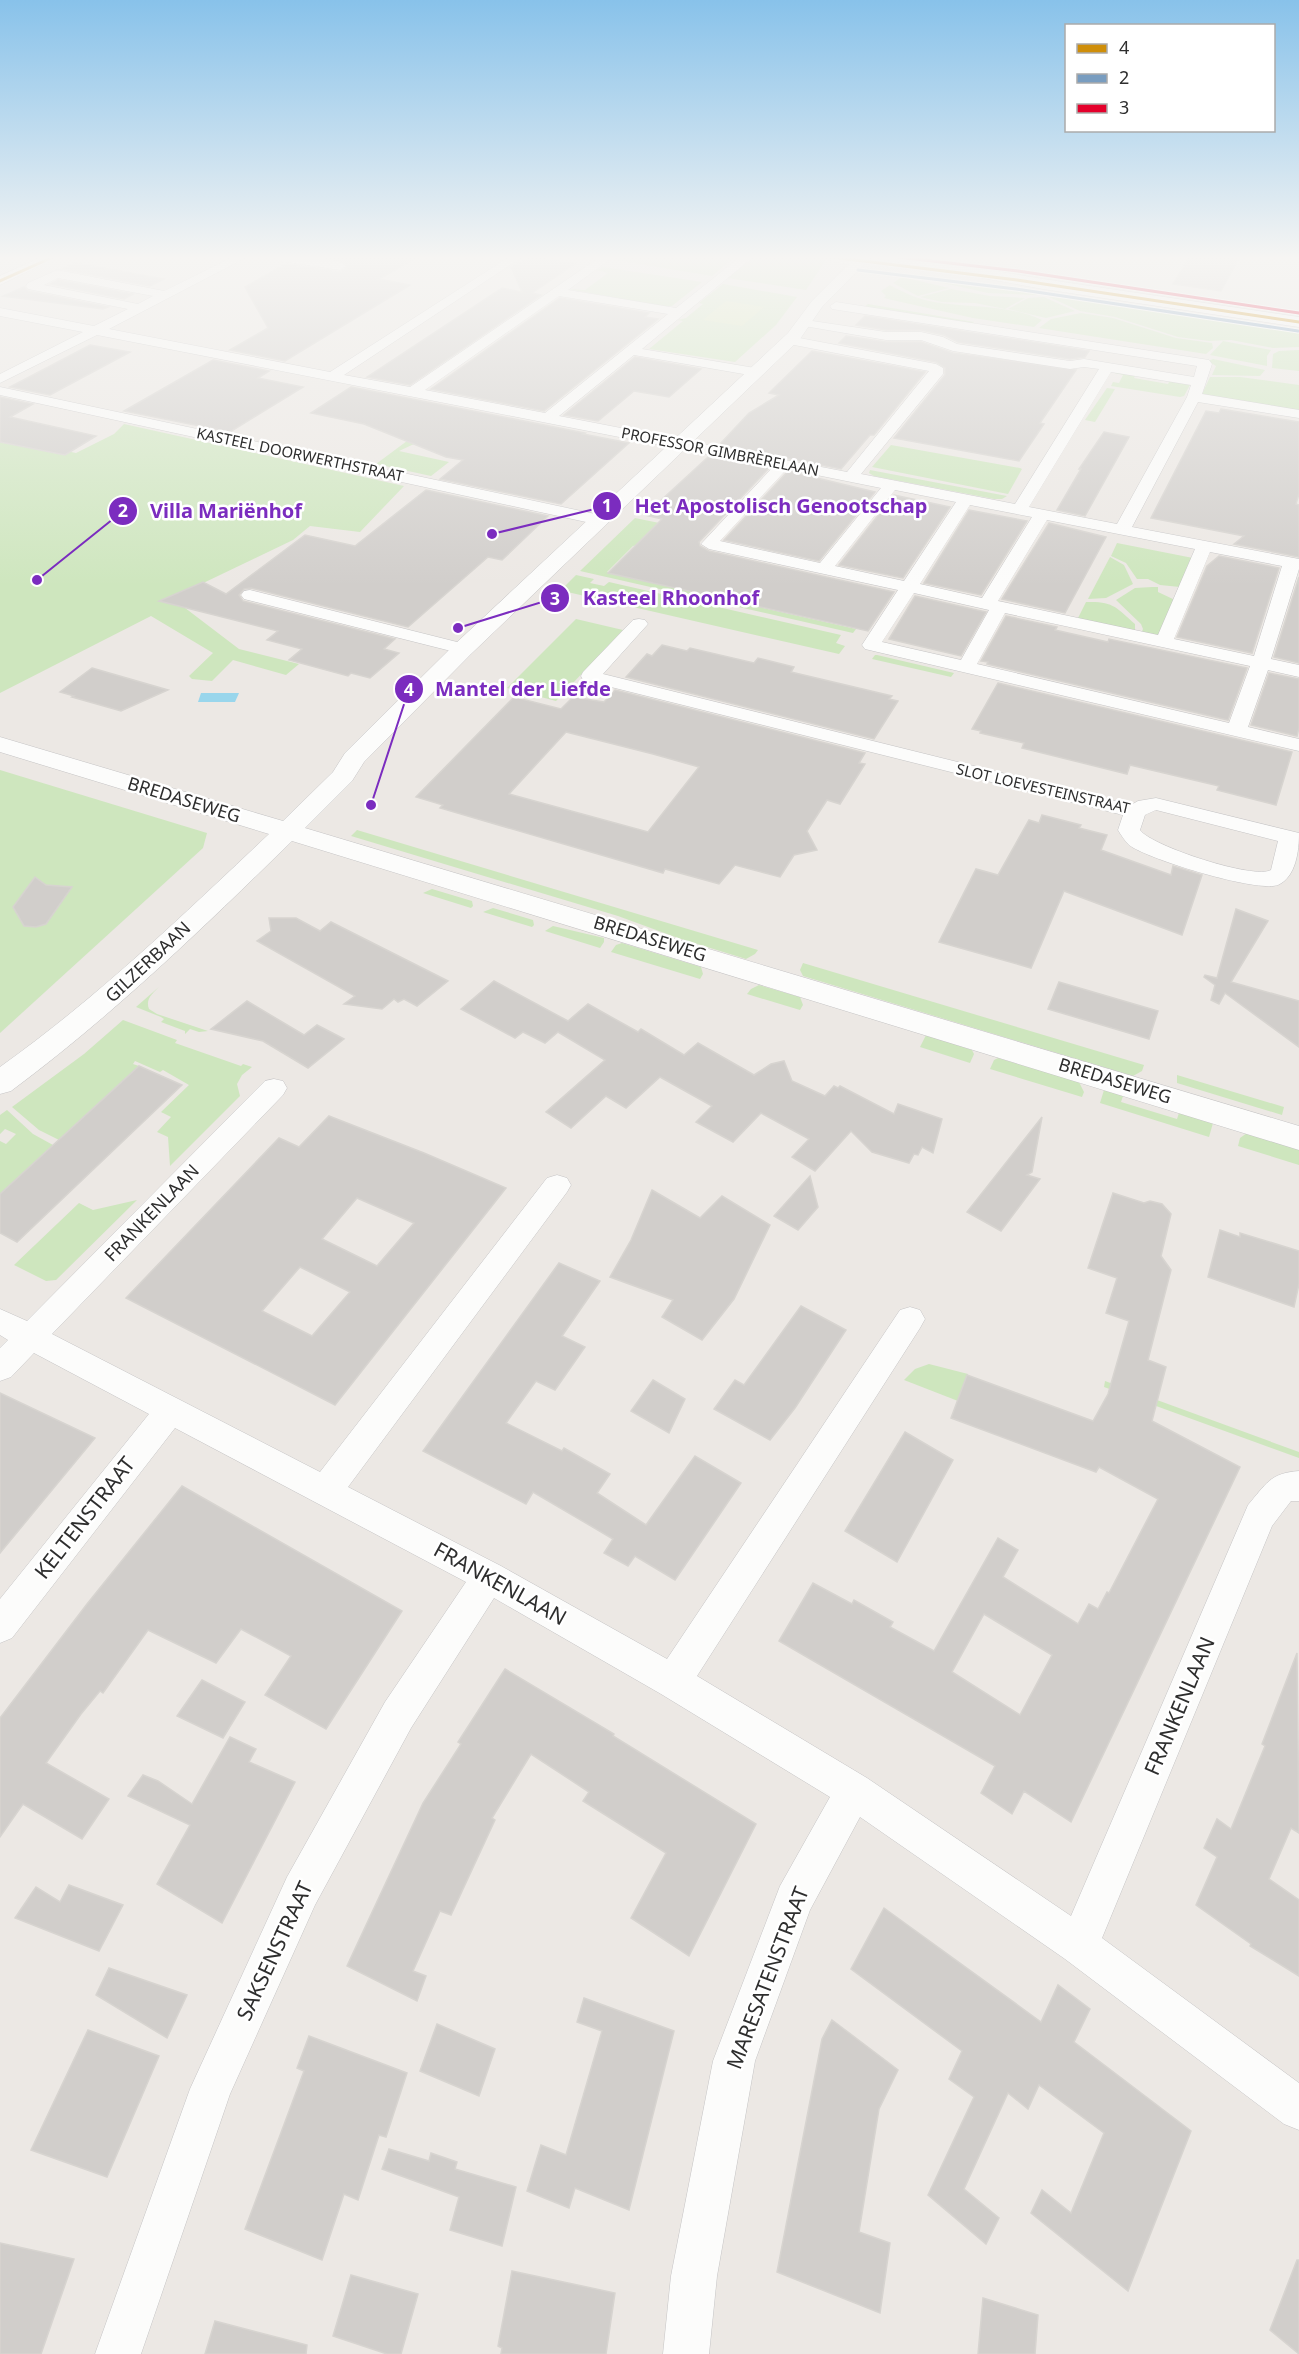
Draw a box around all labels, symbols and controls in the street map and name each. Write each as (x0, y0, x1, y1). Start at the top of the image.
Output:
legend (1065, 24, 1275, 132)
text: 4 (1119, 35, 1129, 59)
text: 2 (1119, 65, 1129, 89)
text: 3 (1119, 95, 1129, 119)
street label: KASTEEL DOORWERTHSTRAAT (195, 422, 406, 486)
street label: PROFESSOR GIMBRÈRELAAN (620, 422, 821, 480)
callout: Het Apostolisch Genootschap (592, 487, 939, 525)
callout: Villa Mariënhof (108, 492, 314, 530)
text: Het Apostolisch Genootschap (635, 492, 927, 519)
text: 1 (602, 493, 612, 517)
text: Villa Mariënhof (150, 497, 303, 524)
text: 2 (118, 498, 128, 522)
callout: Kasteel Rhoonhof (540, 579, 771, 617)
text: Kasteel Rhoonhof (583, 584, 760, 611)
text: 3 (550, 586, 560, 610)
callout: Mantel der Liefde (394, 670, 623, 708)
text: Mantel der Liefde (435, 675, 611, 702)
text: 4 (404, 677, 414, 701)
street label: SLOT LOEVESTEINSTRAAT (954, 758, 1133, 818)
street label: BREDASEWEG (125, 770, 244, 828)
street label: BREDASEWEG (591, 909, 710, 967)
street label: GILZERBAAN (99, 915, 195, 1007)
street label: BREDASEWEG (1056, 1051, 1175, 1109)
street label: FRANKENLAAN (99, 1158, 204, 1266)
street label: KELTENSTRAAT (28, 1450, 141, 1584)
street label: FRANKENLAAN (429, 1535, 572, 1631)
street label: FRANKENLAAN (1137, 1632, 1221, 1779)
street label: SAKSENSTRAAT (230, 1876, 319, 2025)
street label: MARESATENSTRAAT (719, 1882, 815, 2073)

